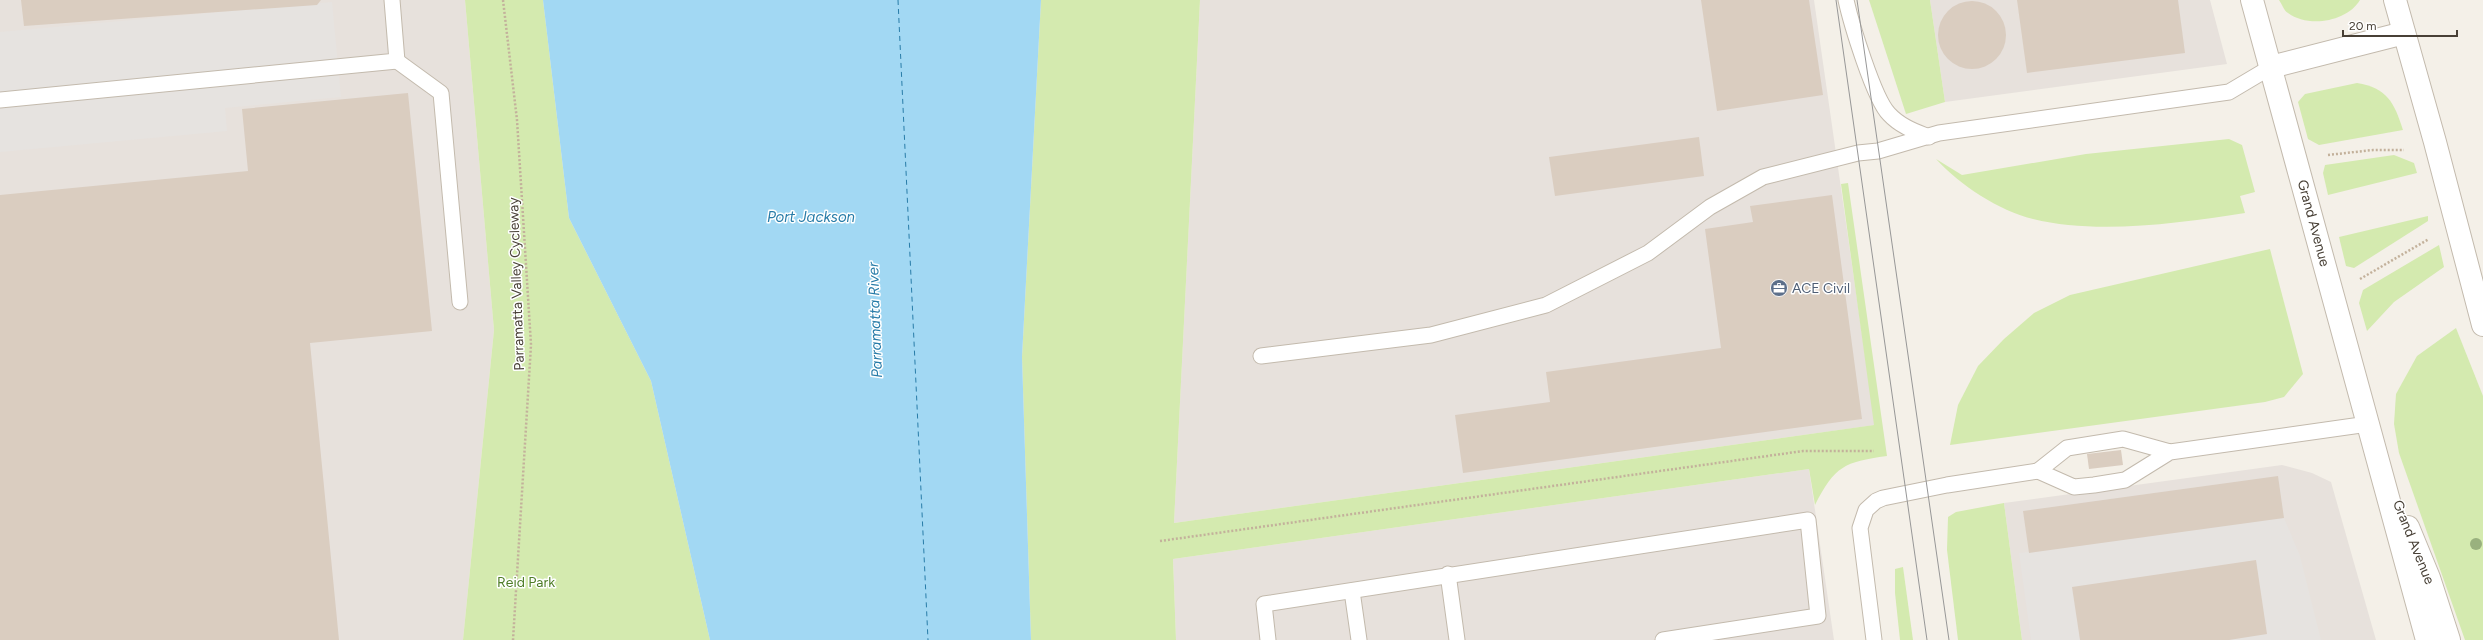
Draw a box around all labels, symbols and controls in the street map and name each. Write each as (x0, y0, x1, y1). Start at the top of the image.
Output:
scale bar (2343, 12, 2457, 38)
text: 20 m (2349, 19, 2377, 33)
street label: Grand Avenue (2294, 178, 2333, 269)
street label: Parramatta Valley Cycleway (505, 196, 528, 371)
water label: Port Jackson (767, 208, 855, 226)
water label: Parramatta River (864, 261, 886, 378)
office icon: ACE Civil (1769, 278, 1789, 298)
place label: ACE Civil (1792, 280, 1850, 297)
street label: Grand Avenue (2389, 498, 2438, 587)
park label: Reid Park (497, 574, 555, 591)

